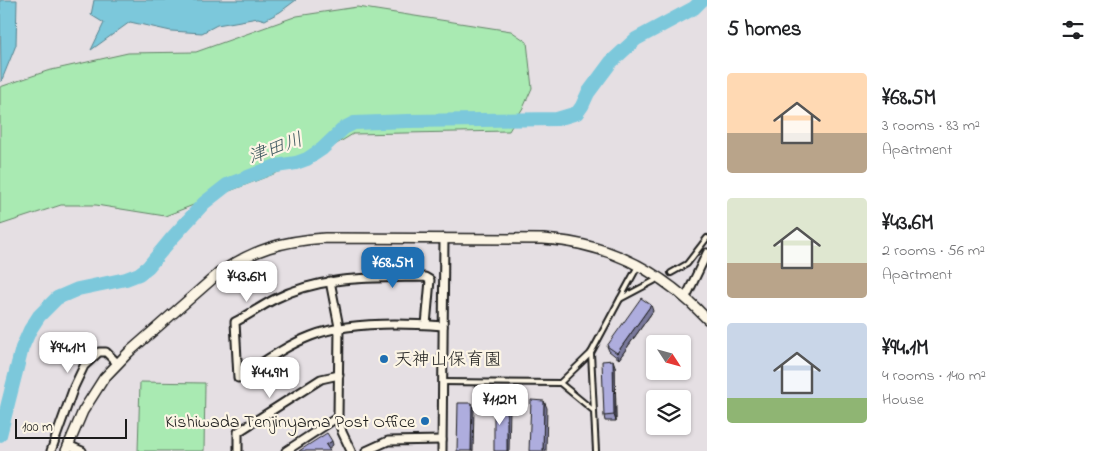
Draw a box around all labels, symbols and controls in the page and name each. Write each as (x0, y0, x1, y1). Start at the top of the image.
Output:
text: 5 homes (727, 15, 802, 45)
icon: filters (1059, 16, 1087, 44)
text: ¥68.5M (882, 84, 936, 114)
icon: home (767, 93, 827, 153)
text: 3 rooms · 83 m² (882, 114, 980, 138)
water label: 津田川 (244, 127, 307, 172)
text: Apartment (882, 138, 952, 162)
text: ¥43.6M (882, 209, 934, 239)
icon: home (767, 218, 827, 278)
text: 2 rooms · 56 m² (882, 239, 985, 263)
pin: ¥68.5M (352, 246, 434, 289)
text: ¥68.5M (372, 251, 414, 275)
pin: ¥43.6M (206, 260, 288, 303)
text: Apartment (882, 263, 952, 287)
text: ¥43.6M (227, 265, 267, 289)
pin: ¥94.1M (27, 332, 109, 374)
text: ¥94.1M (882, 334, 929, 364)
north arrow (646, 335, 691, 380)
map controls (646, 335, 691, 435)
text: ¥94.1M (50, 336, 86, 360)
icon: home (767, 343, 827, 403)
place label: 天神山保育園 (394, 348, 502, 374)
marker: 天神山保育園 (378, 353, 390, 365)
pin: ¥44.9M (229, 356, 311, 399)
text: ¥44.9M (251, 361, 289, 385)
text: 4 rooms · 140 m² (882, 364, 986, 388)
pin: ¥112M (465, 384, 535, 426)
text: ¥112M (483, 388, 517, 412)
text: House (882, 388, 924, 412)
button: layers (646, 390, 691, 435)
place label: Kishiwada Tenjinyama Post Office (165, 410, 416, 436)
marker: Kishiwada Tenjinyama Post Office (419, 415, 431, 427)
scale bar (15, 416, 128, 439)
text: 100 m (22, 417, 53, 438)

